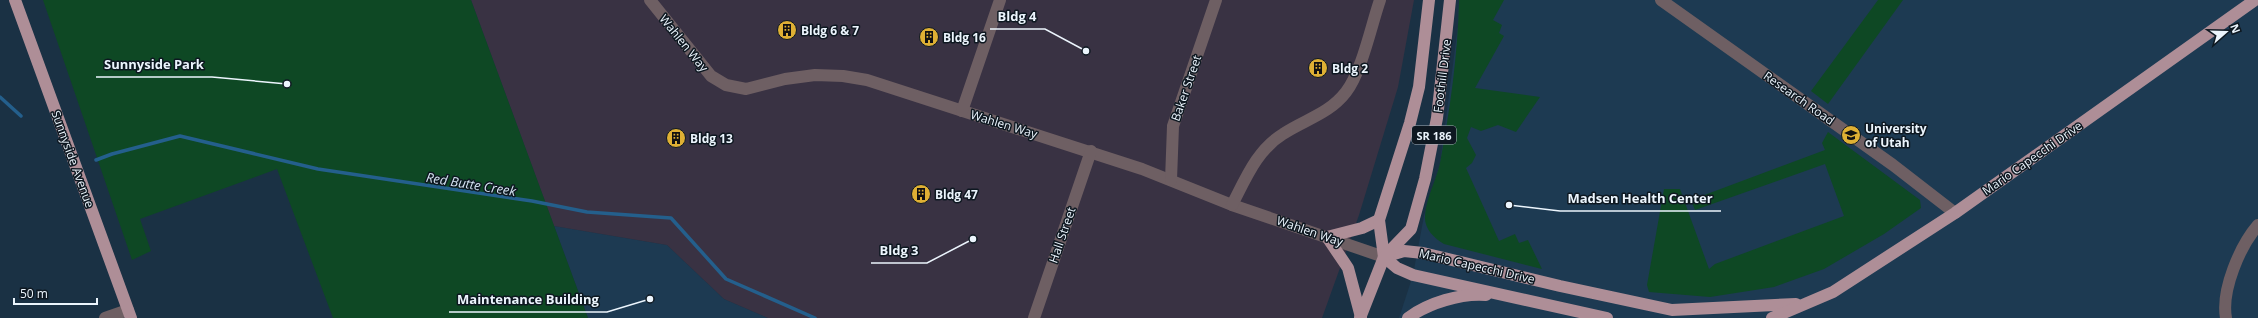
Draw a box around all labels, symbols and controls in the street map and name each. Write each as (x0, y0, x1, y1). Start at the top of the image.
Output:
callout: Bldg 4 (990, 4, 1045, 29)
text: Bldg 4 (997, 7, 1037, 25)
street label: Wahlen Way (656, 11, 713, 76)
north arrow (2206, 12, 2246, 52)
building icon: Bldg 6 & 7 (776, 19, 798, 41)
place label: Bldg 6 & 7 (801, 22, 859, 39)
text: N (2227, 22, 2244, 35)
building icon: Bldg 16 (918, 26, 940, 48)
place label: Bldg 16 (943, 29, 986, 46)
street label: Foothill Drive (1429, 38, 1455, 114)
callout: Sunnyside Park (96, 52, 212, 77)
street label: Baker Street (1167, 53, 1205, 123)
text: Sunnyside Park (104, 55, 205, 73)
building icon: Bldg 2 (1307, 57, 1329, 79)
place label: Bldg 2 (1332, 60, 1368, 77)
street label: Research Road (1760, 67, 1838, 129)
street label: Wahlen Way (968, 106, 1040, 143)
street label: Sunnyside Avenue (48, 108, 99, 210)
street label: Mario Capecchi Drive (1979, 117, 2086, 199)
place label: University of Utah (1865, 120, 1927, 151)
school or university icon: University of Utah (1840, 124, 1862, 146)
road number: SR 186 (1412, 126, 1456, 144)
building icon: Bldg 13 (665, 127, 687, 149)
place label: Bldg 13 (690, 130, 733, 147)
water label: Red Butte Creek (425, 168, 518, 200)
building icon: Bldg 47 (910, 183, 932, 205)
place label: Bldg 47 (935, 186, 978, 203)
callout: Madsen Health Center (1560, 186, 1721, 211)
text: Madsen Health Center (1567, 189, 1713, 207)
street label: Hall Street (1044, 205, 1080, 265)
street label: Wahlen Way (1275, 212, 1346, 251)
callout: Bldg 3 (871, 238, 927, 263)
text: Bldg 3 (879, 241, 919, 259)
street label: Mario Capecchi Drive (1417, 244, 1537, 288)
scale bar (14, 280, 97, 306)
text: 50 m (20, 285, 48, 302)
callout: Maintenance Building (449, 287, 607, 312)
text: Maintenance Building (457, 290, 600, 308)

